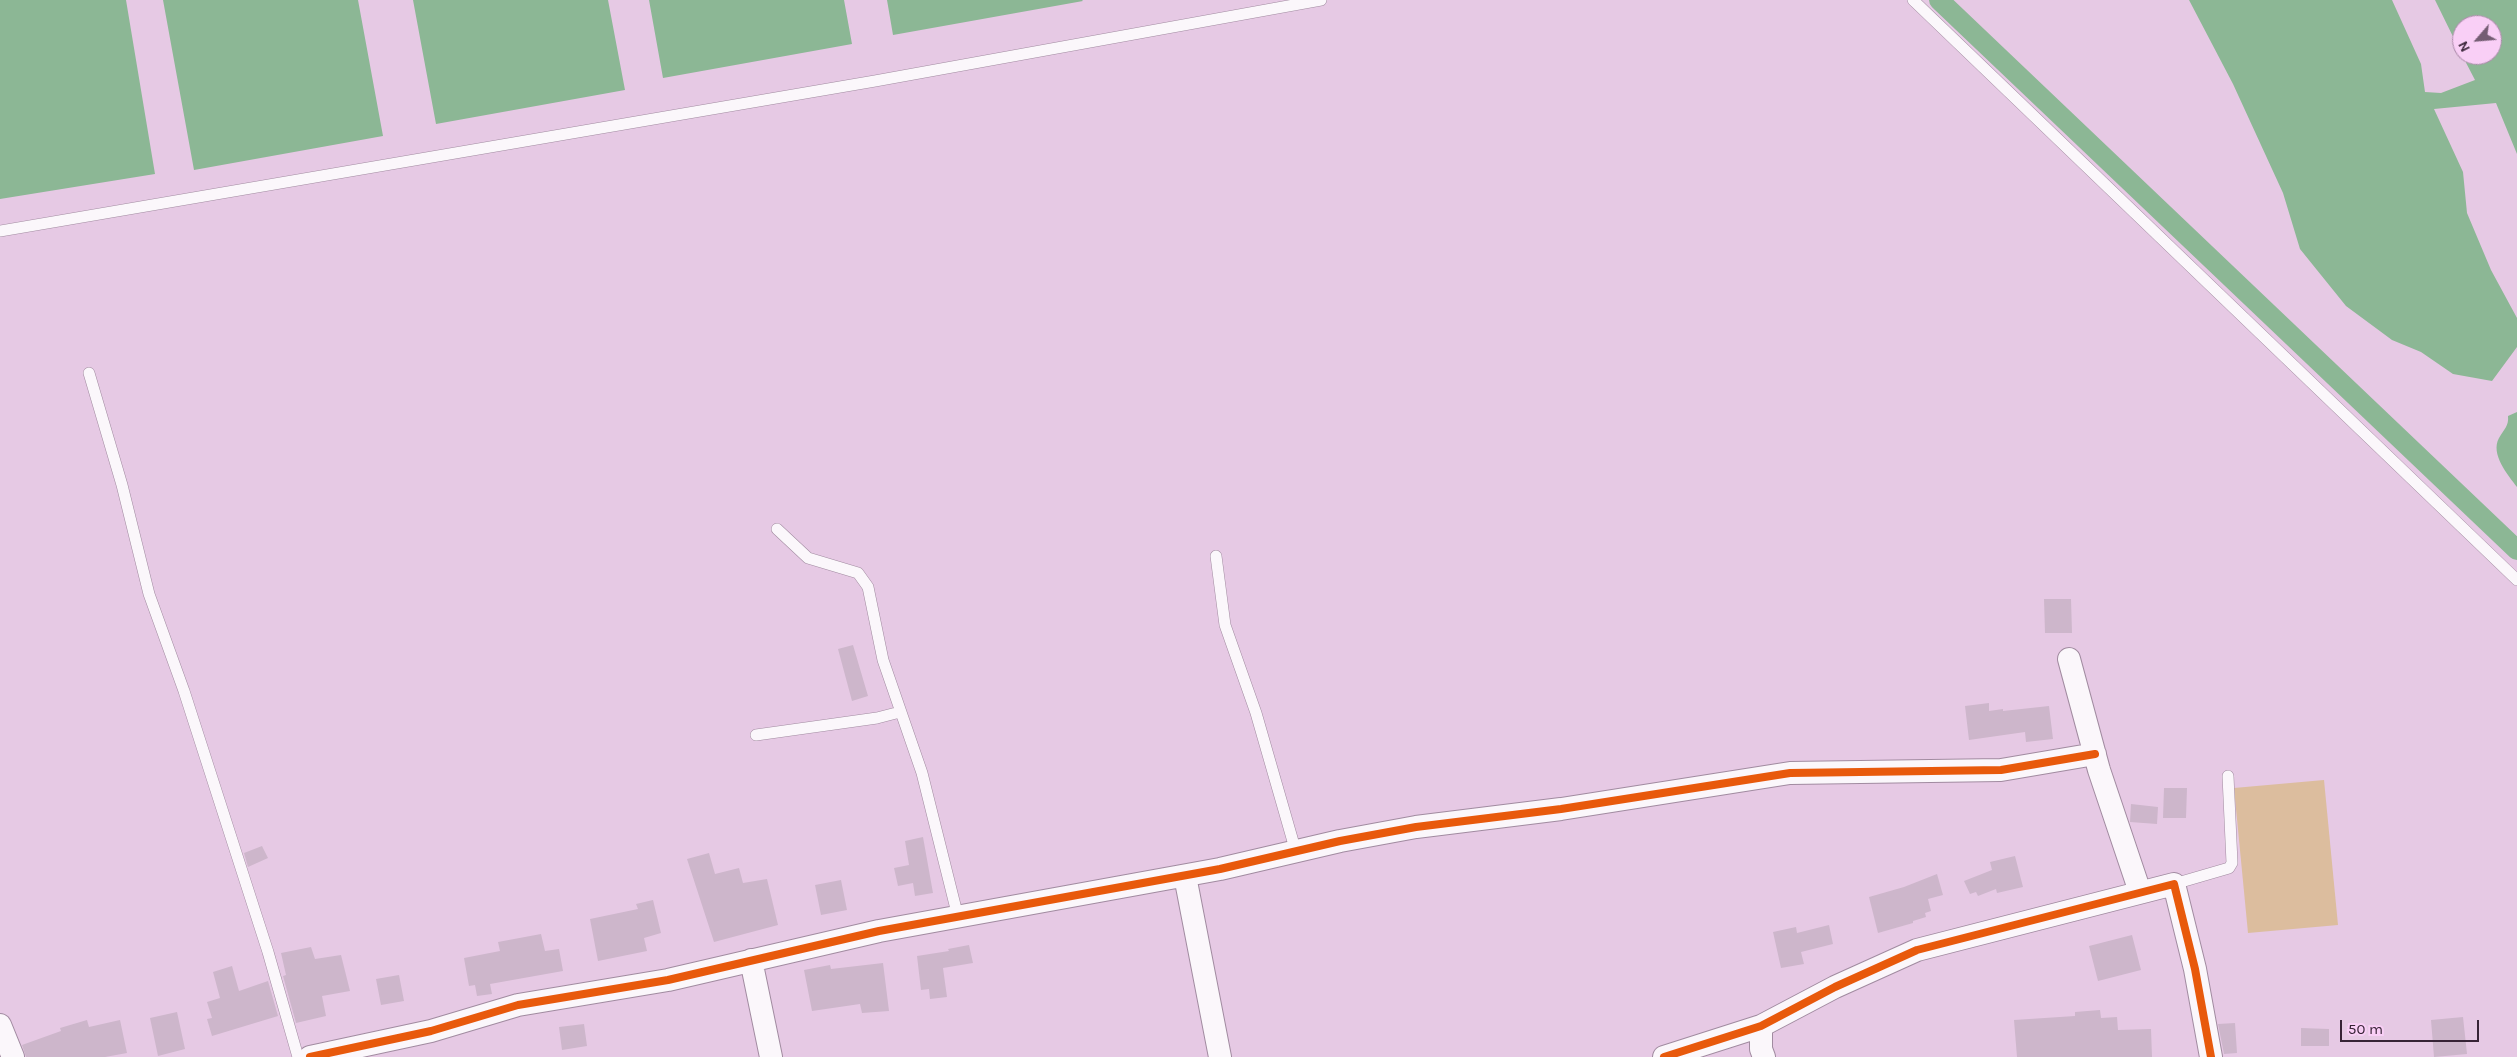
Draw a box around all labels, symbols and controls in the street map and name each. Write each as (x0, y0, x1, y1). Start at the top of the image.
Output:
north arrow (2452, 15, 2502, 65)
text: N (2454, 38, 2474, 55)
scale bar (2342, 1010, 2481, 1042)
text: 50 m (2348, 1020, 2383, 1038)

